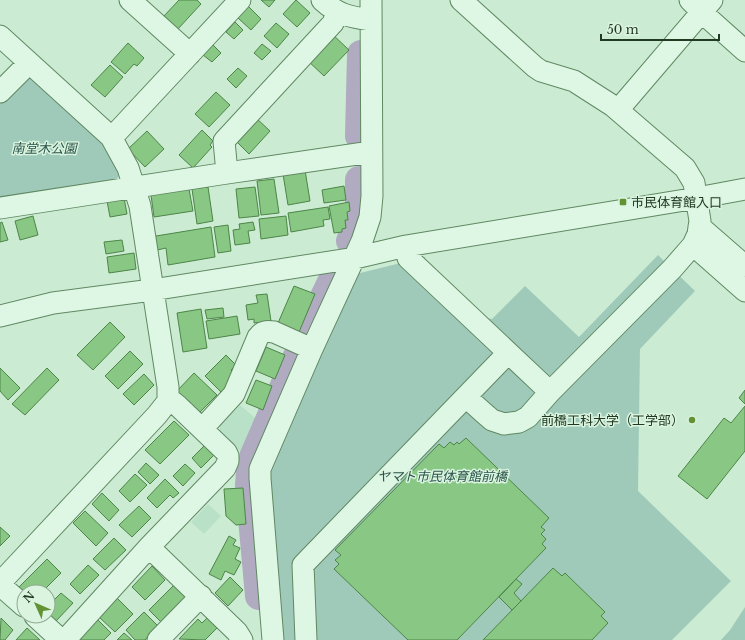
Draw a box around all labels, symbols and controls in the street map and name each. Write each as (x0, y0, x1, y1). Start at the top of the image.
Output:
scale bar (601, 16, 719, 42)
text: 50 m (607, 22, 639, 37)
park label: 南堂木公園 (11, 140, 78, 157)
place label: 市民体育館入口 (631, 194, 722, 211)
marker: 市民体育館入口 (618, 197, 628, 207)
place label: 前橋工科大学（工学部） (541, 412, 684, 429)
marker: 前橋工科大学（工学部） (687, 415, 697, 425)
park label: ヤマト市民体育館前橋 (377, 468, 509, 485)
north arrow (16, 584, 56, 624)
text: N (20, 588, 38, 606)

